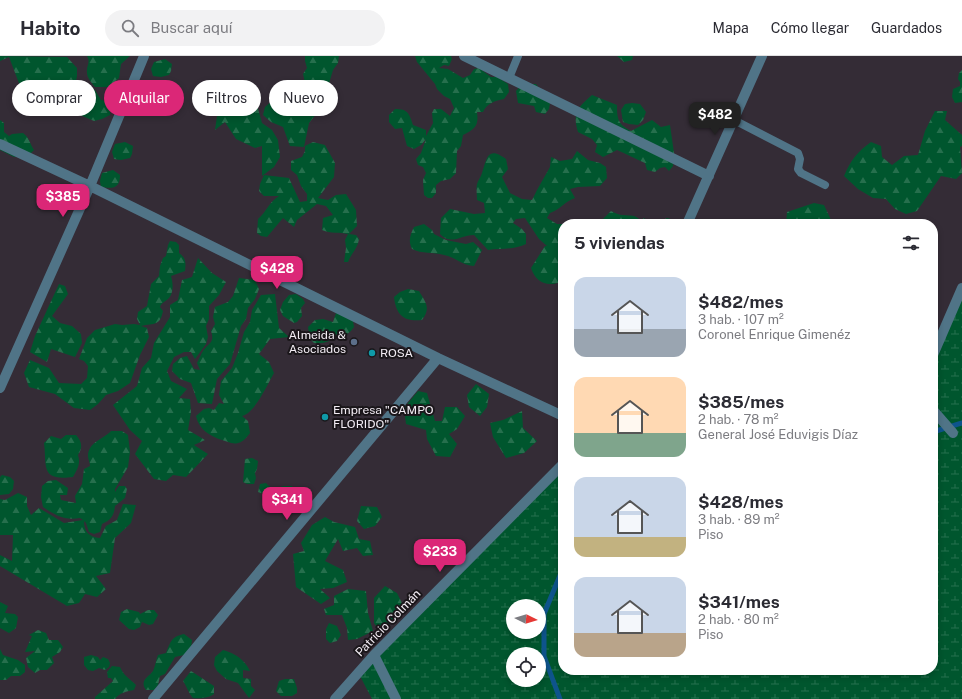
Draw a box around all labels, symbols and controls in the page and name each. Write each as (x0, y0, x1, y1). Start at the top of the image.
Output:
search box (105, 10, 385, 46)
text: Habito (20, 17, 81, 39)
icon: search (119, 17, 141, 39)
text: Buscar aquí (151, 19, 232, 36)
text: Mapa (713, 20, 749, 36)
text: Cómo llegar (771, 20, 849, 36)
text: Guardados (871, 20, 942, 36)
chip: Comprar (12, 80, 96, 116)
chip: Alquilar (104, 80, 184, 116)
chip: Filtros (192, 80, 261, 116)
chip: Nuevo (269, 80, 338, 116)
pin: $482 (691, 102, 739, 136)
text: $482 (698, 107, 732, 122)
pin: $385 (39, 184, 87, 218)
text: $385 (46, 189, 80, 204)
icon: filters (900, 232, 922, 254)
text: 5 viviendas (574, 233, 665, 253)
pin: $428 (253, 256, 301, 290)
text: $428 (260, 261, 294, 276)
text: $482/mes (698, 292, 783, 312)
icon: home (606, 293, 654, 341)
text: 3 hab. · 107 m² (698, 312, 784, 327)
text: Coronel Enrique Gimenéz (698, 327, 850, 342)
place label: Almeida & Asociados (289, 328, 346, 356)
marker: Almeida & Asociados (349, 337, 359, 347)
place label: ROSA (380, 346, 414, 360)
marker: ROSA (367, 348, 377, 358)
text: $385/mes (698, 392, 784, 412)
icon: home (606, 393, 654, 441)
place label: Empresa "CAMPO FLORIDO" (333, 403, 434, 431)
marker: Empresa "CAMPO FLORIDO" (320, 412, 330, 422)
text: 2 hab. · 78 m² (698, 412, 779, 427)
text: General José Eduvigis Díaz (698, 427, 858, 442)
pin: $341 (263, 487, 311, 521)
text: $341 (271, 492, 303, 507)
text: $428/mes (698, 492, 783, 512)
icon: home (606, 493, 654, 541)
text: 3 hab. · 89 m² (698, 512, 779, 527)
text: Piso (698, 527, 723, 542)
pin: $233 (416, 539, 464, 573)
text: $233 (423, 544, 457, 559)
street label: Patricio Colmán (352, 587, 424, 659)
text: $341/mes (698, 592, 780, 612)
icon: home (606, 593, 654, 641)
north arrow (506, 599, 546, 639)
map controls (506, 599, 546, 687)
text: 2 hab. · 80 m² (698, 612, 779, 627)
text: Piso (698, 627, 723, 642)
button: locate (506, 647, 546, 687)

